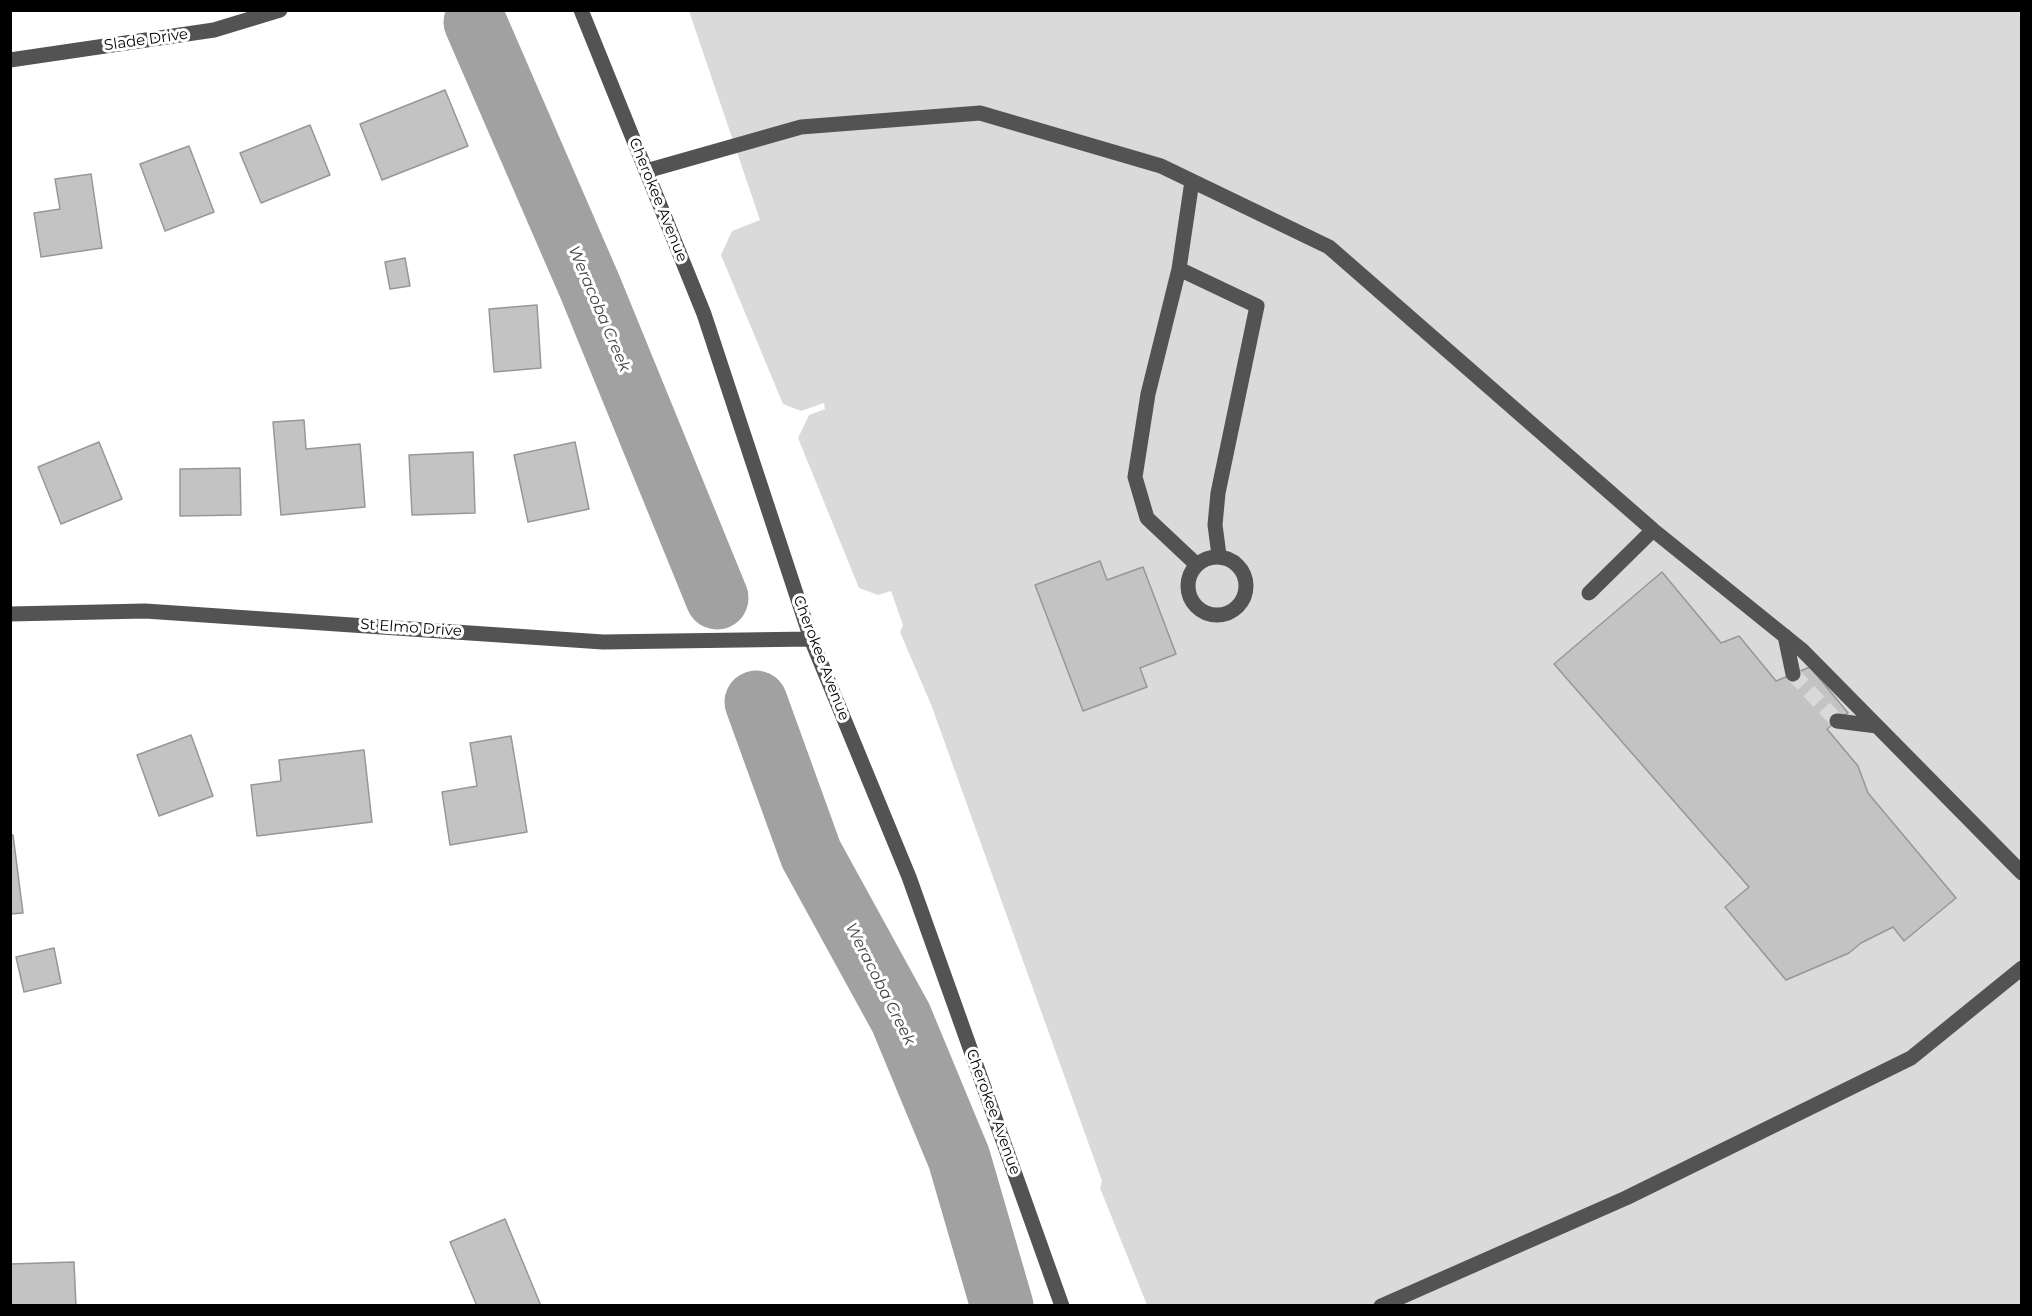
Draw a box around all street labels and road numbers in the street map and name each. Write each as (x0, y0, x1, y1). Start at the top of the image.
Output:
street label: Slade Drive (103, 25, 189, 55)
street label: Cherokee Avenue (625, 135, 691, 265)
street label: Cherokee Avenue (789, 593, 853, 723)
street label: St Elmo Drive (360, 615, 462, 641)
street label: Cherokee Avenue (962, 1047, 1024, 1177)

